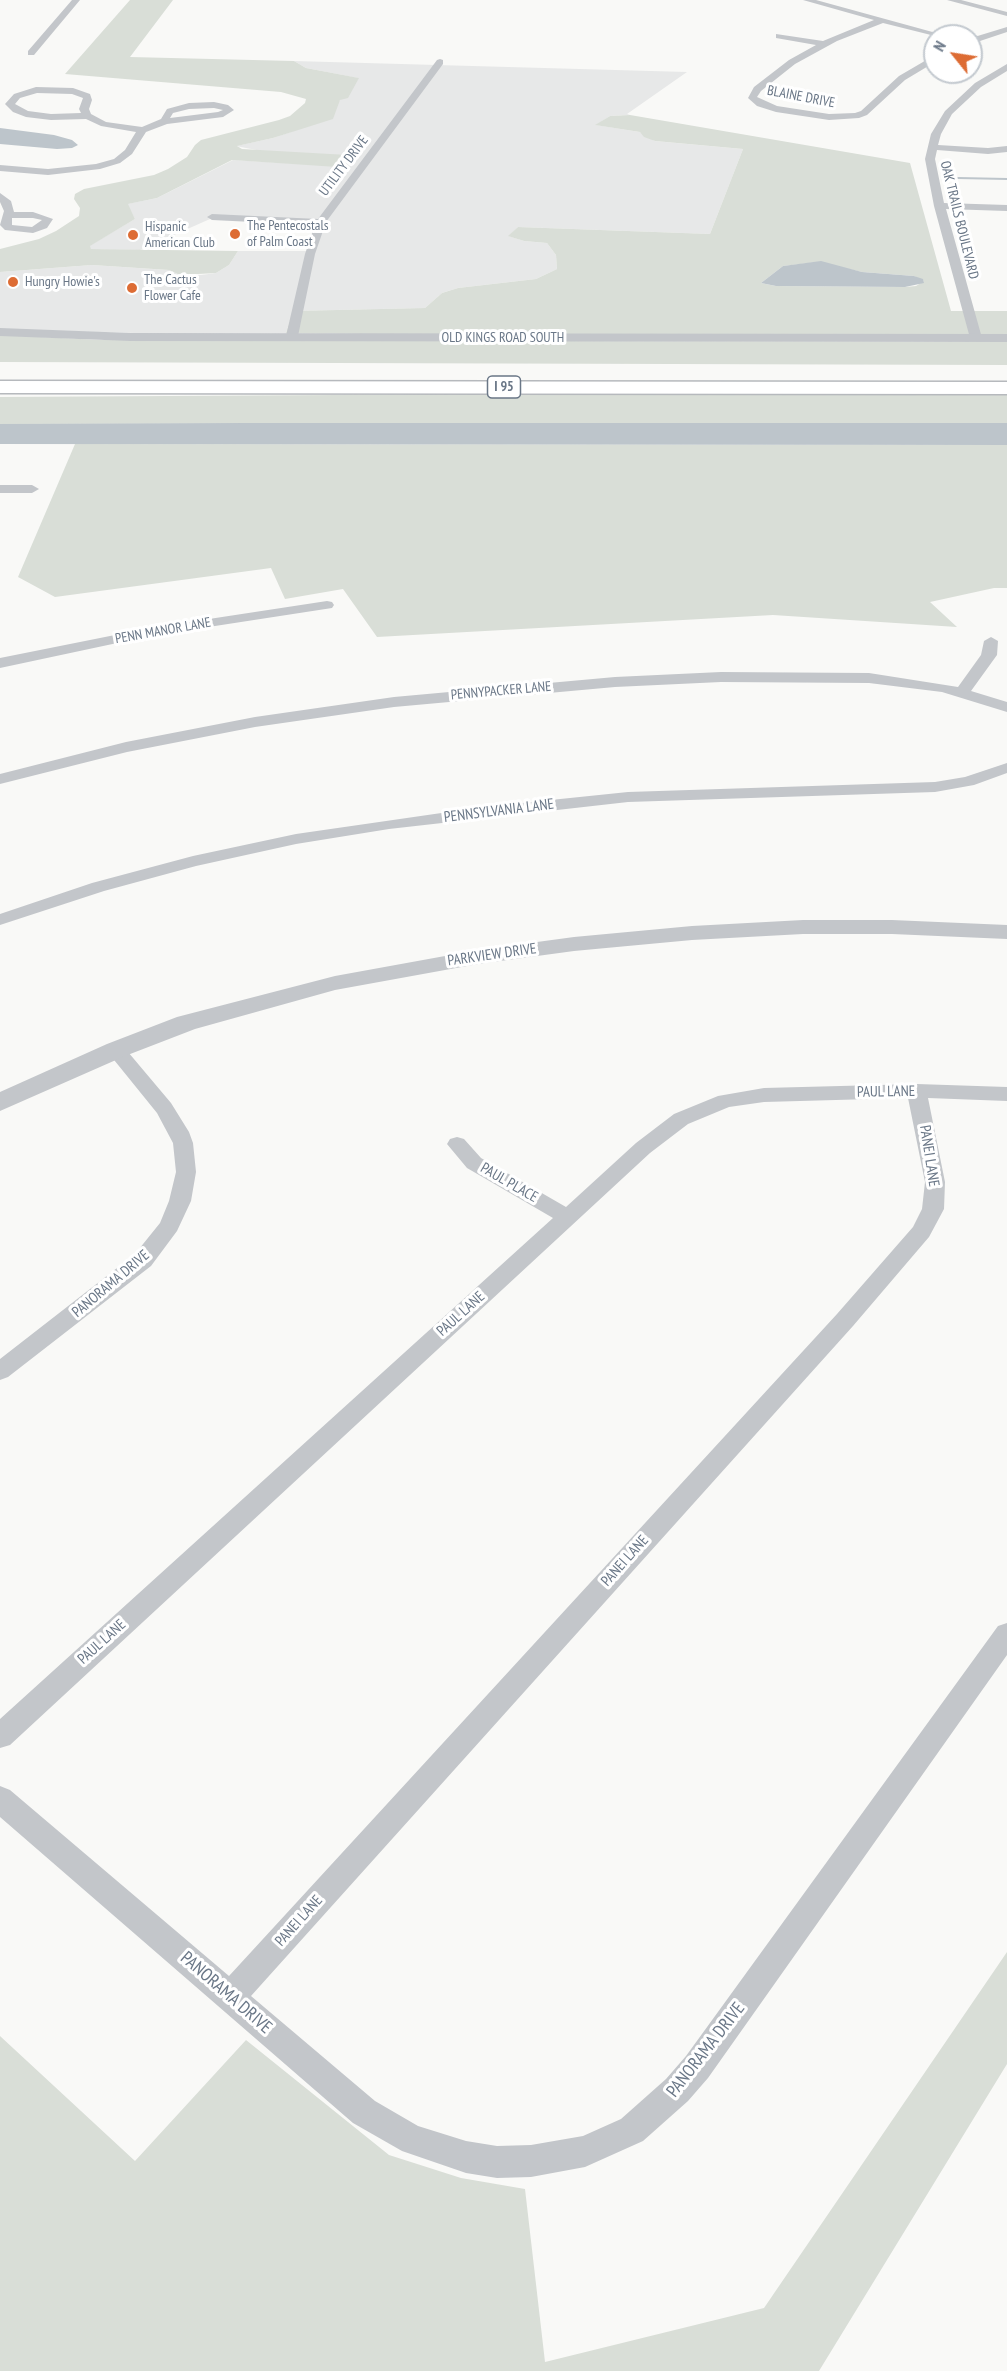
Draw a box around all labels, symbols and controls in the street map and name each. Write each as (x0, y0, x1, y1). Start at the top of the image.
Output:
north arrow (923, 24, 983, 84)
text: N (928, 37, 950, 55)
street label: BLAINE DRIVE (766, 82, 836, 112)
street label: UTILITY DRIVE (316, 133, 372, 199)
street label: OAK TRAILS BOULEVARD (936, 159, 982, 281)
place label: The Pentecostals of Palm Coast (247, 218, 328, 250)
place label: Hispanic American Club (145, 219, 215, 252)
marker: The Pentecostals of Palm Coast (228, 227, 242, 241)
marker: Hispanic American Club (126, 228, 140, 242)
place label: The Cactus Flower Cafe (144, 272, 201, 304)
place label: Hungry Howie's (25, 274, 100, 290)
marker: Hungry Howie's (6, 275, 20, 289)
marker: The Cactus Flower Cafe (125, 281, 139, 295)
street label: OLD KINGS ROAD SOUTH (442, 330, 564, 346)
road number: I 95 (488, 376, 520, 398)
street label: PENN MANOR LANE (114, 614, 212, 648)
street label: PENNYPACKER LANE (450, 678, 552, 704)
street label: PENNSYLVANIA LANE (443, 795, 555, 827)
street label: PARKVIEW DRIVE (446, 940, 538, 970)
street label: PAUL LANE (857, 1082, 915, 1102)
street label: PANEI LANE (915, 1124, 943, 1188)
street label: PAUL PLACE (477, 1159, 541, 1207)
street label: PANORAMA DRIVE (69, 1247, 153, 1321)
street label: PAUL LANE (433, 1288, 489, 1340)
street label: PANEI LANE (598, 1532, 652, 1590)
street label: PAUL LANE (74, 1616, 130, 1668)
street label: PANEI LANE (272, 1892, 326, 1950)
street label: PANORAMA DRIVE (176, 1947, 276, 2039)
street label: PANORAMA DRIVE (662, 1998, 750, 2102)

